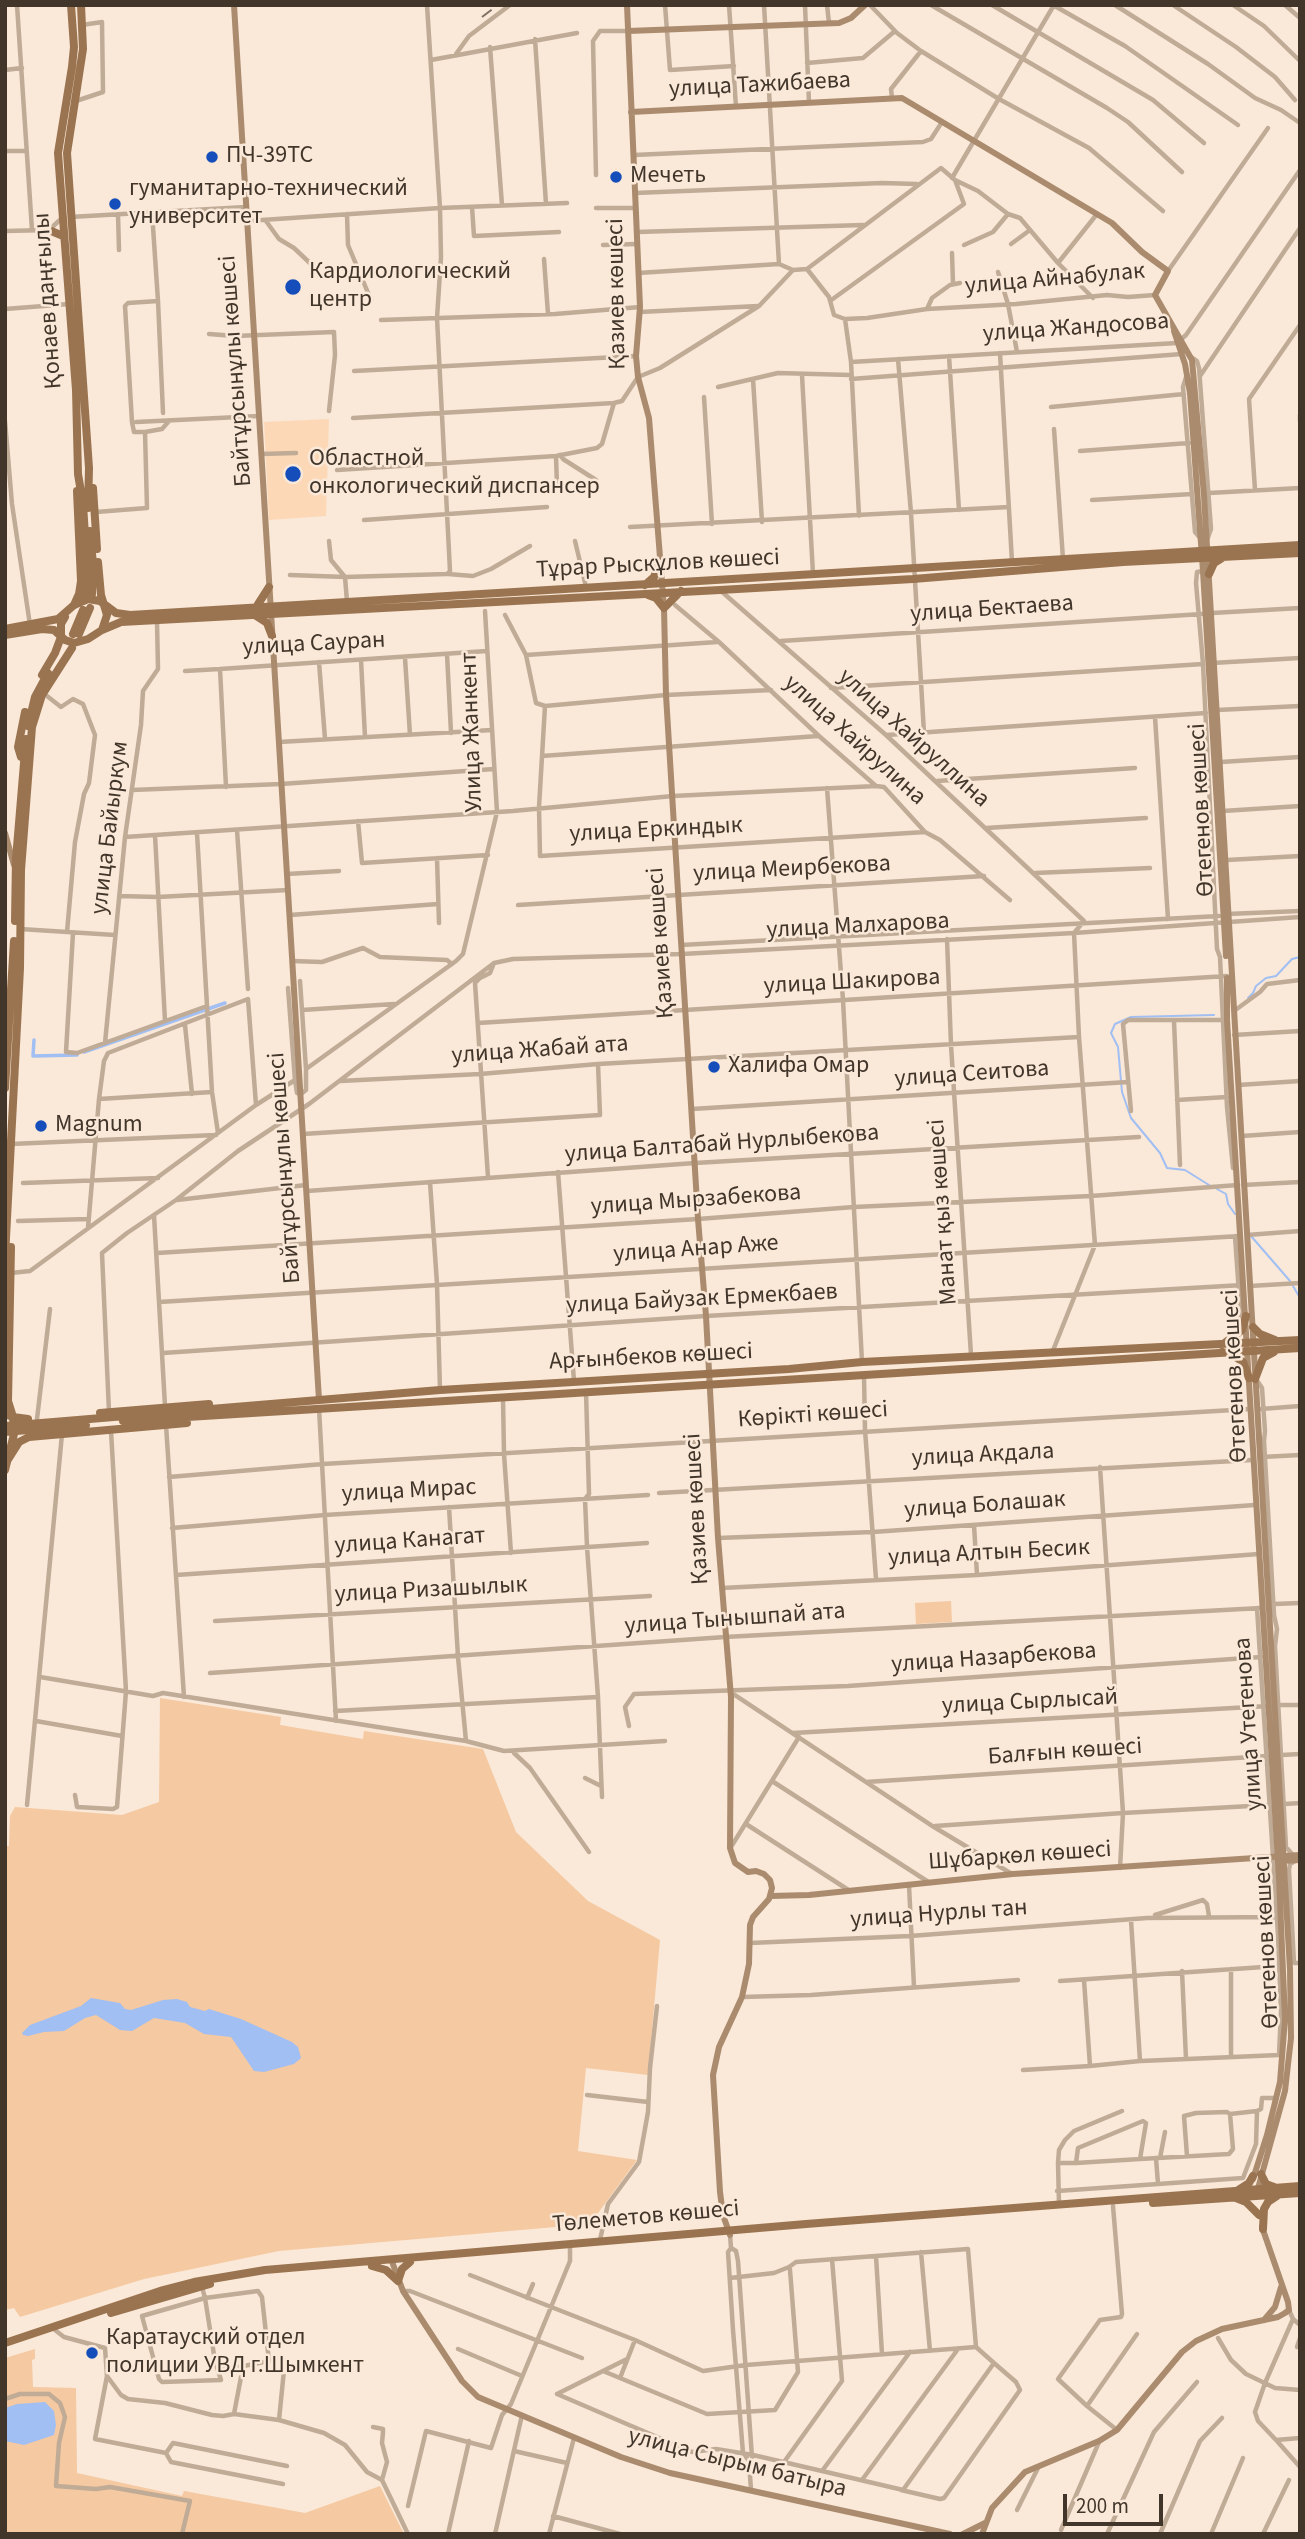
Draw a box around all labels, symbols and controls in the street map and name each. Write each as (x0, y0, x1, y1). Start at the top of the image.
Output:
street label: улица Тажибаева (668, 67, 852, 105)
place label: ПЧ-39ТС (226, 143, 313, 171)
marker: ПЧ-39ТС (204, 149, 220, 165)
place label: Мечеть (630, 163, 706, 191)
marker: Мечеть (608, 169, 624, 185)
place label: гуманитарно-технический университет (129, 176, 408, 232)
marker: гуманитарно-технический университет (107, 196, 123, 212)
street label: Қонаев даңғылы (28, 212, 70, 390)
street label: Қазиев көшесі (602, 218, 634, 370)
street label: Байтұрсынұлы көшесі (215, 254, 259, 488)
street label: улица Айнабулак (964, 258, 1146, 302)
place label: Кардиологический центр (309, 259, 511, 315)
marker: Кардиологический центр (283, 277, 303, 297)
street label: улица Жандосова (982, 308, 1170, 350)
place label: Областной онкологический диспансер (309, 446, 600, 502)
marker: Областной онкологический диспансер (283, 464, 303, 484)
street label: Тұрар Рыскұлов көшесі (535, 544, 781, 586)
street label: улица Бектаева (909, 590, 1075, 630)
street label: улица Сауран (242, 627, 386, 663)
street label: Улица Жанкент (456, 651, 490, 813)
street label: улица Хайруллина (831, 663, 995, 815)
street label: улица Хайрулина (777, 670, 931, 812)
street label: Өтегенов көшесі (1184, 722, 1222, 898)
street label: улица Байыркум (86, 740, 136, 916)
street label: улица Еркиндык (569, 812, 743, 850)
street label: улица Меирбекова (693, 850, 891, 890)
street label: Қазиев көшесі (642, 866, 682, 1020)
street label: улица Малхарова (766, 908, 950, 946)
street label: улица Шакирова (763, 964, 941, 1002)
street label: улица Жабай ата (451, 1030, 629, 1072)
street label: Байтұрсынұлы көшесі (264, 1051, 308, 1285)
place label: Халифа Омар (728, 1053, 869, 1081)
street label: улица Сеитова (894, 1055, 1050, 1095)
marker: Халифа Омар (706, 1059, 722, 1075)
place label: Magnum (55, 1112, 143, 1140)
marker: Magnum (33, 1118, 49, 1134)
street label: Манат қыз көшесі (923, 1118, 965, 1306)
street label: улица Балтабай Нурлыбекова (564, 1120, 880, 1170)
street label: улица Мырзабекова (590, 1179, 802, 1223)
street label: улица Анар Аже (612, 1230, 780, 1270)
street label: улица Байузак Ермекбаев (566, 1279, 838, 1321)
street label: Өтегенов көшесі (1217, 1288, 1255, 1464)
street label: Арғынбеков көшесі (548, 1338, 754, 1378)
street label: Көрікті көшесі (737, 1396, 889, 1436)
street label: Қазиев көшесі (680, 1432, 716, 1586)
street label: улица Акдала (911, 1438, 1055, 1474)
street label: улица Мирас (341, 1474, 477, 1510)
street label: улица Болашак (903, 1486, 1067, 1526)
street label: улица Канагат (334, 1522, 486, 1562)
street label: улица Алтын Бесик (888, 1534, 1090, 1574)
street label: улица Ризашылык (334, 1572, 528, 1610)
street label: улица Тынышпай ата (624, 1598, 846, 1642)
street label: улица Утегенова (1230, 1636, 1270, 1812)
street label: улица Назарбекова (890, 1637, 1098, 1681)
street label: улица Сырлысай (941, 1684, 1119, 1722)
street label: Балғын көшесі (987, 1733, 1143, 1773)
street label: Шұбаркөл көшесі (927, 1836, 1113, 1878)
street label: Өтегенов көшесі (1249, 1854, 1287, 2030)
street label: улица Нурлы тан (849, 1894, 1029, 1936)
street label: Төлеметов көшесі (551, 2195, 741, 2241)
place label: Каратауский отдел полиции УВД г.Шымкент (106, 2325, 364, 2381)
marker: Каратауский отдел полиции УВД г.Шымкент (84, 2345, 100, 2361)
street label: улица Сырым батыра (625, 2423, 849, 2505)
scale bar (1067, 2480, 1167, 2524)
text: 200 m (1076, 2491, 1129, 2521)

